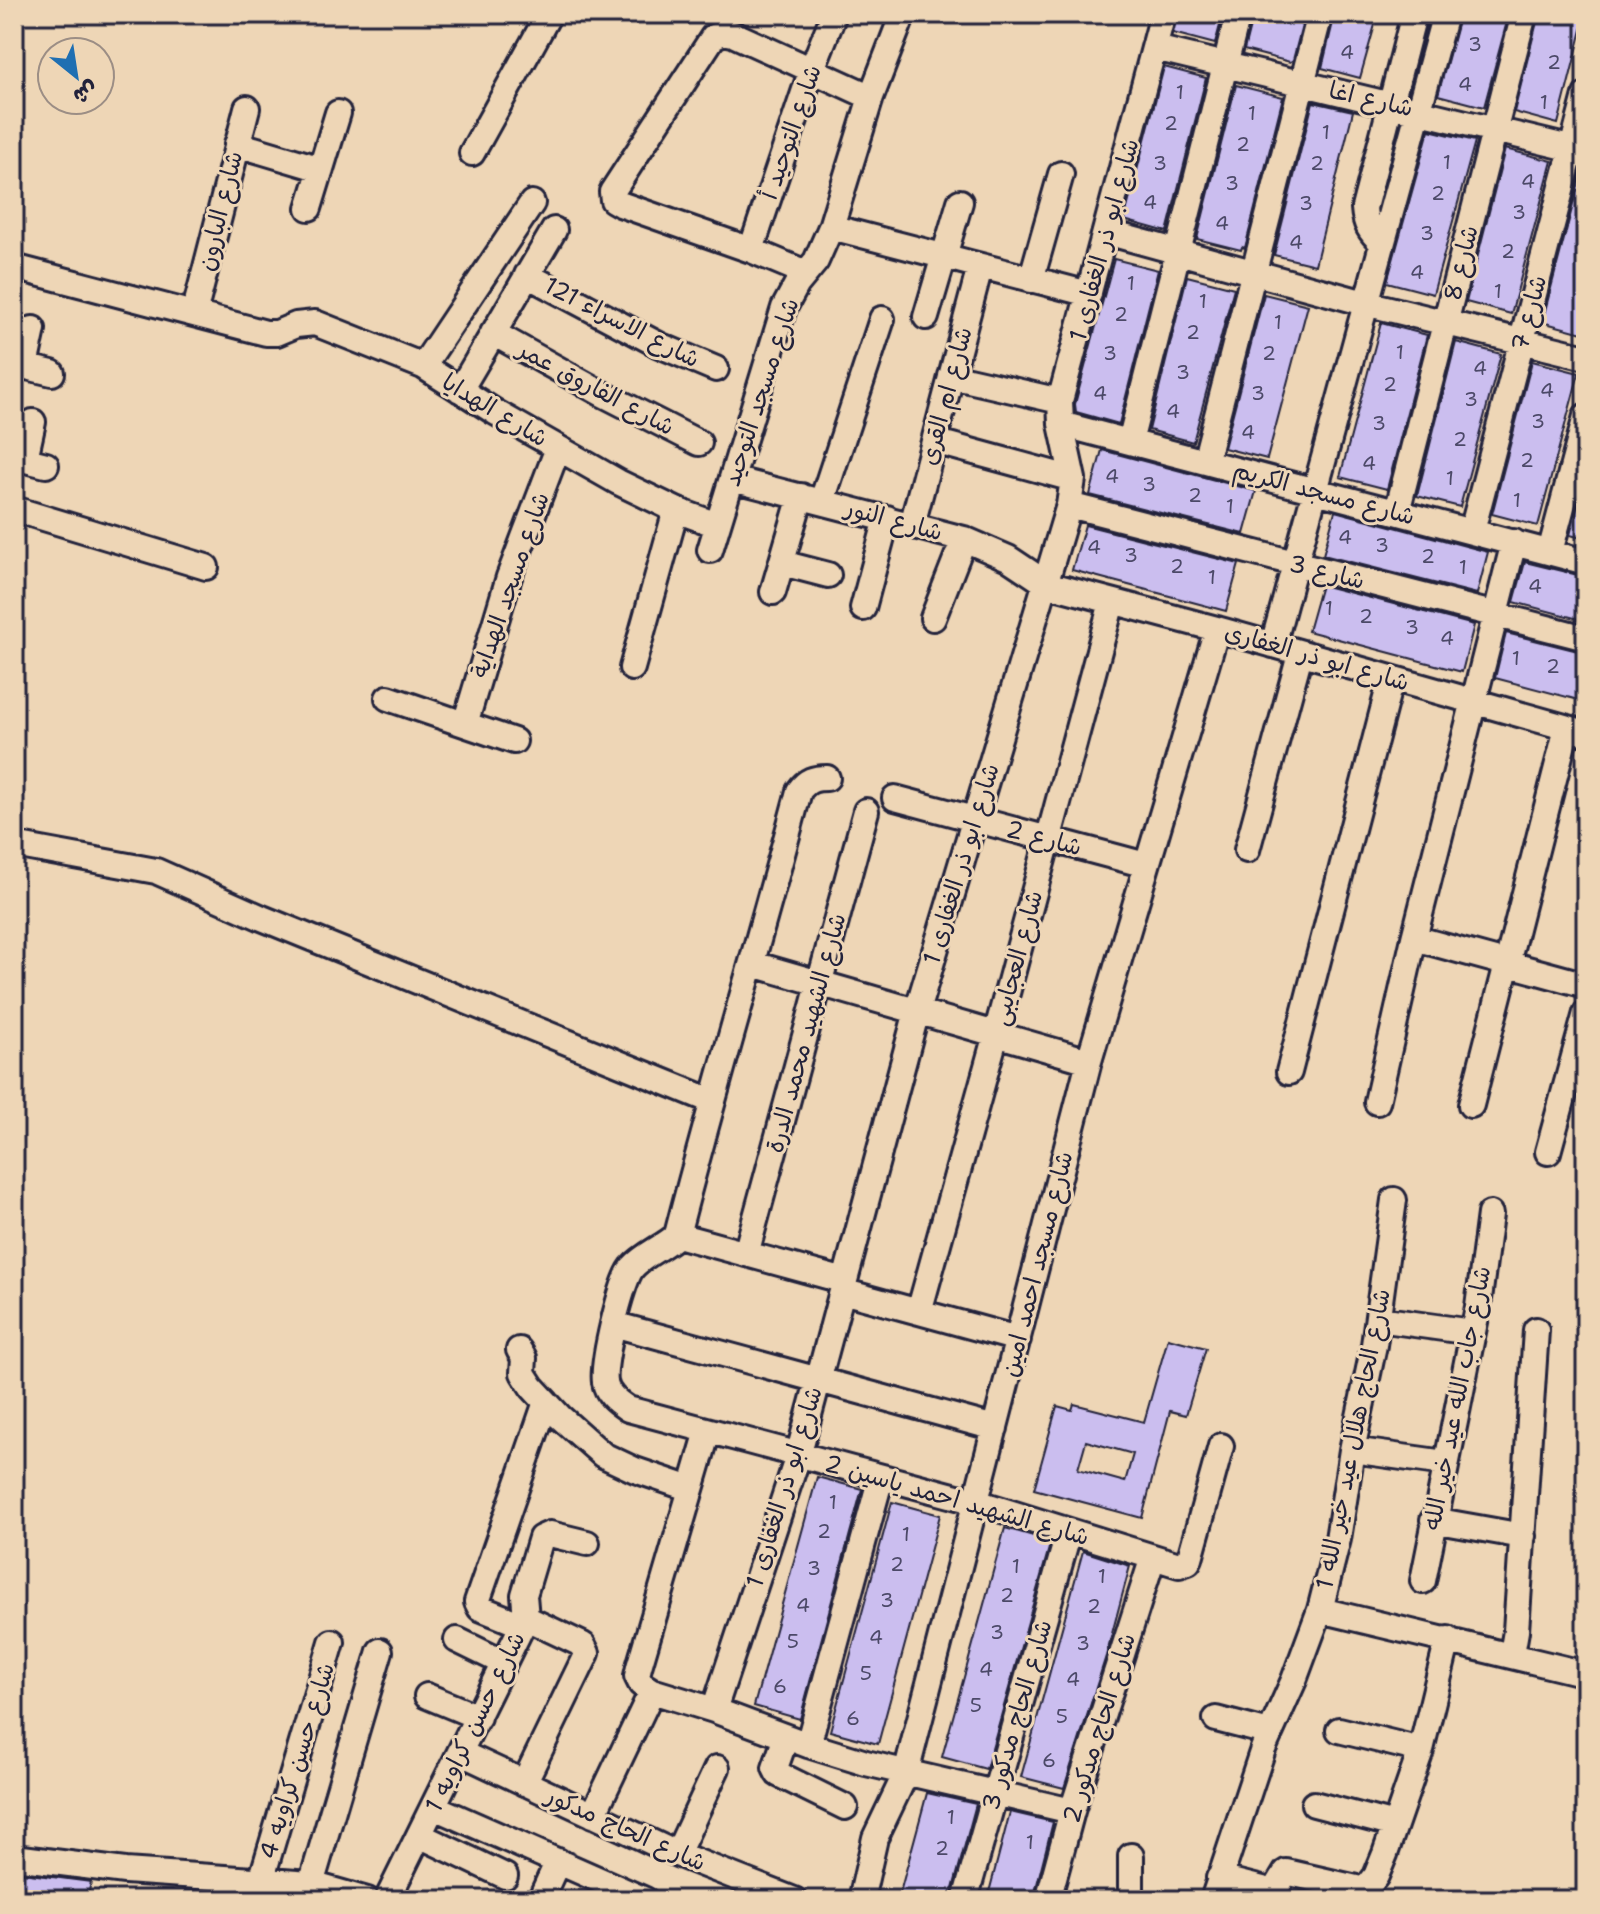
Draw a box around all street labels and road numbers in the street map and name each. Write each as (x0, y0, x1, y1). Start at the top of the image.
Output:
street label: شارع التوحيد أ (753, 60, 830, 204)
street label: شارع اغا (1326, 74, 1416, 125)
street label: شارع ابو ذر الغفارى 1 (1063, 136, 1145, 344)
street label: شارع البارون (190, 148, 251, 275)
street label: شارع 8 (1436, 222, 1487, 304)
street label: شارع الاسراء 121 (538, 269, 705, 376)
street label: شارع 7 (1504, 272, 1555, 355)
street label: شارع مسجد التوحيد (715, 294, 807, 491)
street label: شارع ام القرى (912, 323, 982, 469)
street label: شارع الفاروق عمر (510, 332, 680, 444)
street label: شارع الهدايا (436, 366, 554, 455)
street label: شارع مسجد الكريم (1229, 453, 1418, 535)
street label: شارع مسجد الهداية (463, 488, 558, 682)
street label: شارع النور (840, 491, 946, 549)
street label: شارع 3 (1286, 547, 1368, 598)
street label: شارع ابو ذر الغفارى (1221, 615, 1413, 700)
street label: شارع ابو ذر الغفارى 1 (915, 760, 1008, 969)
street label: شارع 2 (1002, 813, 1085, 864)
street label: شارع العجايبى (984, 887, 1051, 1029)
street label: شارع الشهيد محمد الدرة (759, 910, 854, 1157)
street label: شارع مسجد احمد امين (993, 1148, 1081, 1380)
street label: شارع جاب الله عيد خير الله (1416, 1263, 1499, 1533)
street label: شارع الحاج هلال عيد خير الله 1 (1308, 1286, 1399, 1592)
street label: شارع ابو ذر الغفارى 1 (738, 1383, 831, 1592)
street label: شارع الشهيد احمد ياسين 2 (821, 1448, 1093, 1552)
street label: شارع الحاج مدكور 3 (974, 1616, 1060, 1814)
street label: شارع حسن كراويه 1 (417, 1626, 533, 1818)
street label: شارع الحاج مدكور 2 (1055, 1629, 1144, 1827)
street label: شارع حسن كراويه 4 (252, 1659, 343, 1863)
street label: شارع الحاج مدكور (539, 1779, 711, 1879)

